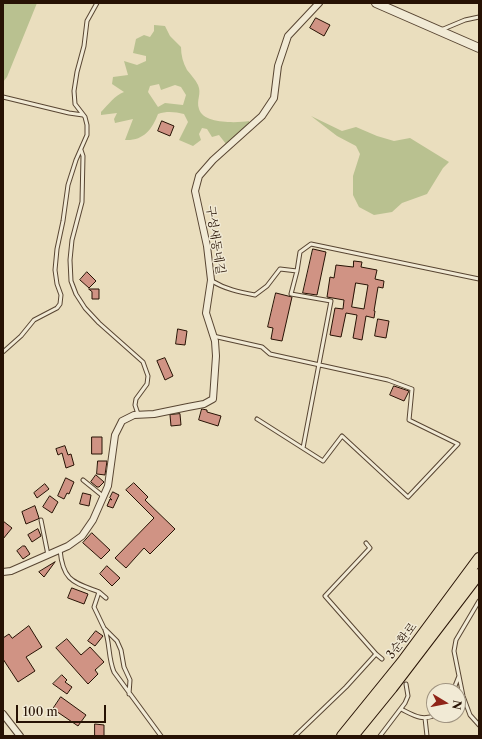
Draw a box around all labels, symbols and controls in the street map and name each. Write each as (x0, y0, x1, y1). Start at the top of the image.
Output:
street label: 구성새동네길 (202, 205, 228, 275)
street label: 3순환로 (384, 620, 420, 662)
north arrow (426, 683, 466, 723)
scale bar (18, 697, 108, 723)
text: N (449, 699, 465, 711)
text: 100 m (23, 704, 58, 719)

